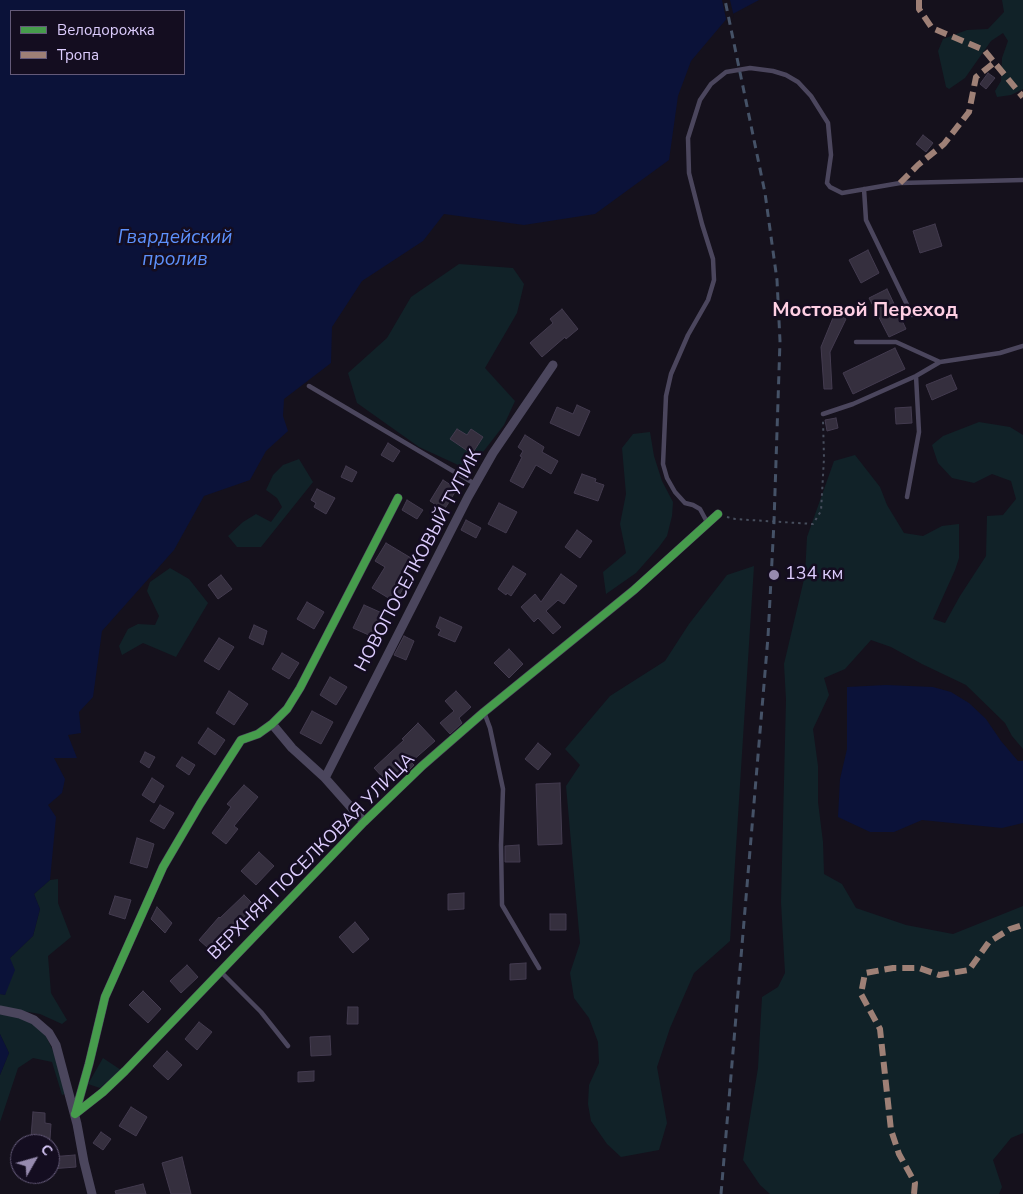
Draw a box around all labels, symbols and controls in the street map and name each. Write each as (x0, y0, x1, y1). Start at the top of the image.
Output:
legend (10, 10, 185, 75)
text: Велодорожка (57, 20, 155, 40)
text: Тропа (57, 45, 99, 65)
water label: Гвардейский пролив (118, 227, 232, 271)
district label: Мостовой Переход (772, 299, 958, 323)
street label: НОВОПОСЕЛКОВЫЙ ТУПИК (351, 446, 487, 676)
place label: 134 км (785, 564, 843, 586)
marker: 134 км (767, 568, 781, 582)
street label: ВЕРХНЯЯ ПОСЕЛКОВАЯ УЛИЦА (204, 749, 420, 965)
north arrow (10, 1134, 60, 1184)
text: С (36, 1140, 57, 1160)

